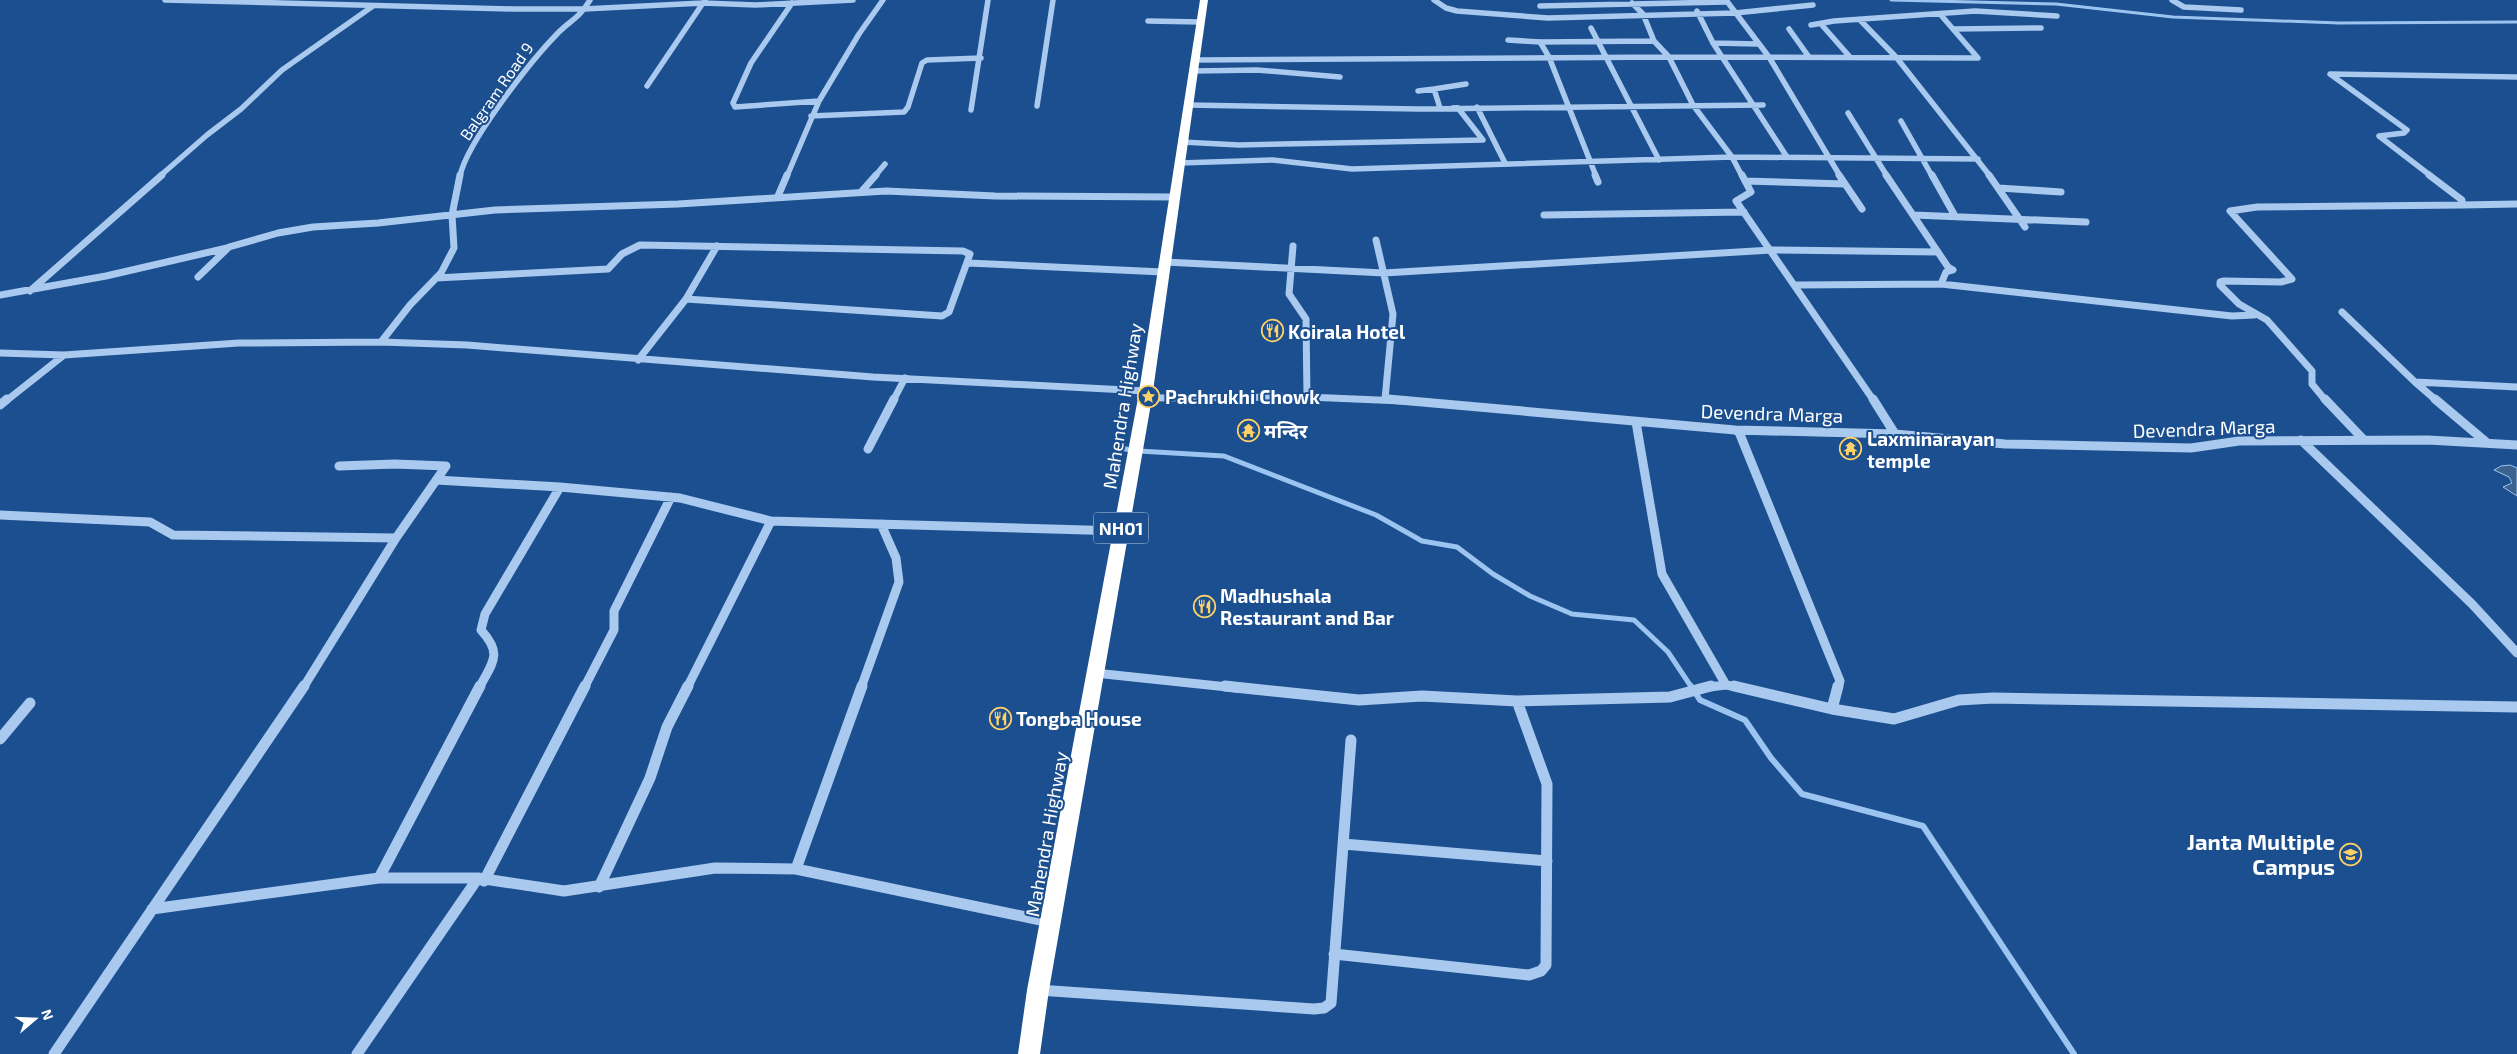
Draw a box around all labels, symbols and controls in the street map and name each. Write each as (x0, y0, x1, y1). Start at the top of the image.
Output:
street label: Balgram Road 9 (455, 39, 537, 143)
restaurant icon: Koirala Hotel (1260, 319, 1284, 343)
place label: Koirala Hotel (1288, 320, 1406, 343)
street label: Mahendra Highway (1098, 321, 1146, 491)
place icon: Pachrukhi Chowk (1137, 384, 1161, 408)
place label: Pachrukhi Chowk (1165, 385, 1320, 408)
street label: Devendra Marga (1700, 399, 1844, 427)
street label: Devendra Marga (2132, 414, 2276, 442)
temple icon: मन्दिर (1236, 418, 1260, 442)
place label: मन्दिर (1264, 419, 1308, 442)
place label: Laxminarayan temple (1867, 427, 1995, 472)
temple icon: Laxminarayan temple (1839, 437, 1863, 461)
road number: NH01 (1094, 512, 1148, 544)
place label: Madhushala Restaurant and Bar (1220, 584, 1394, 629)
restaurant icon: Madhushala Restaurant and Bar (1192, 594, 1216, 618)
restaurant icon: Tongba House (988, 706, 1012, 730)
place label: Tongba House (1016, 707, 1142, 730)
street label: Mahendra Highway (1020, 749, 1072, 919)
place label: Janta Multiple Campus (2187, 828, 2335, 879)
school or university icon: Janta Multiple Campus (2339, 842, 2363, 866)
north arrow (10, 994, 60, 1044)
text: N (38, 1007, 57, 1022)

